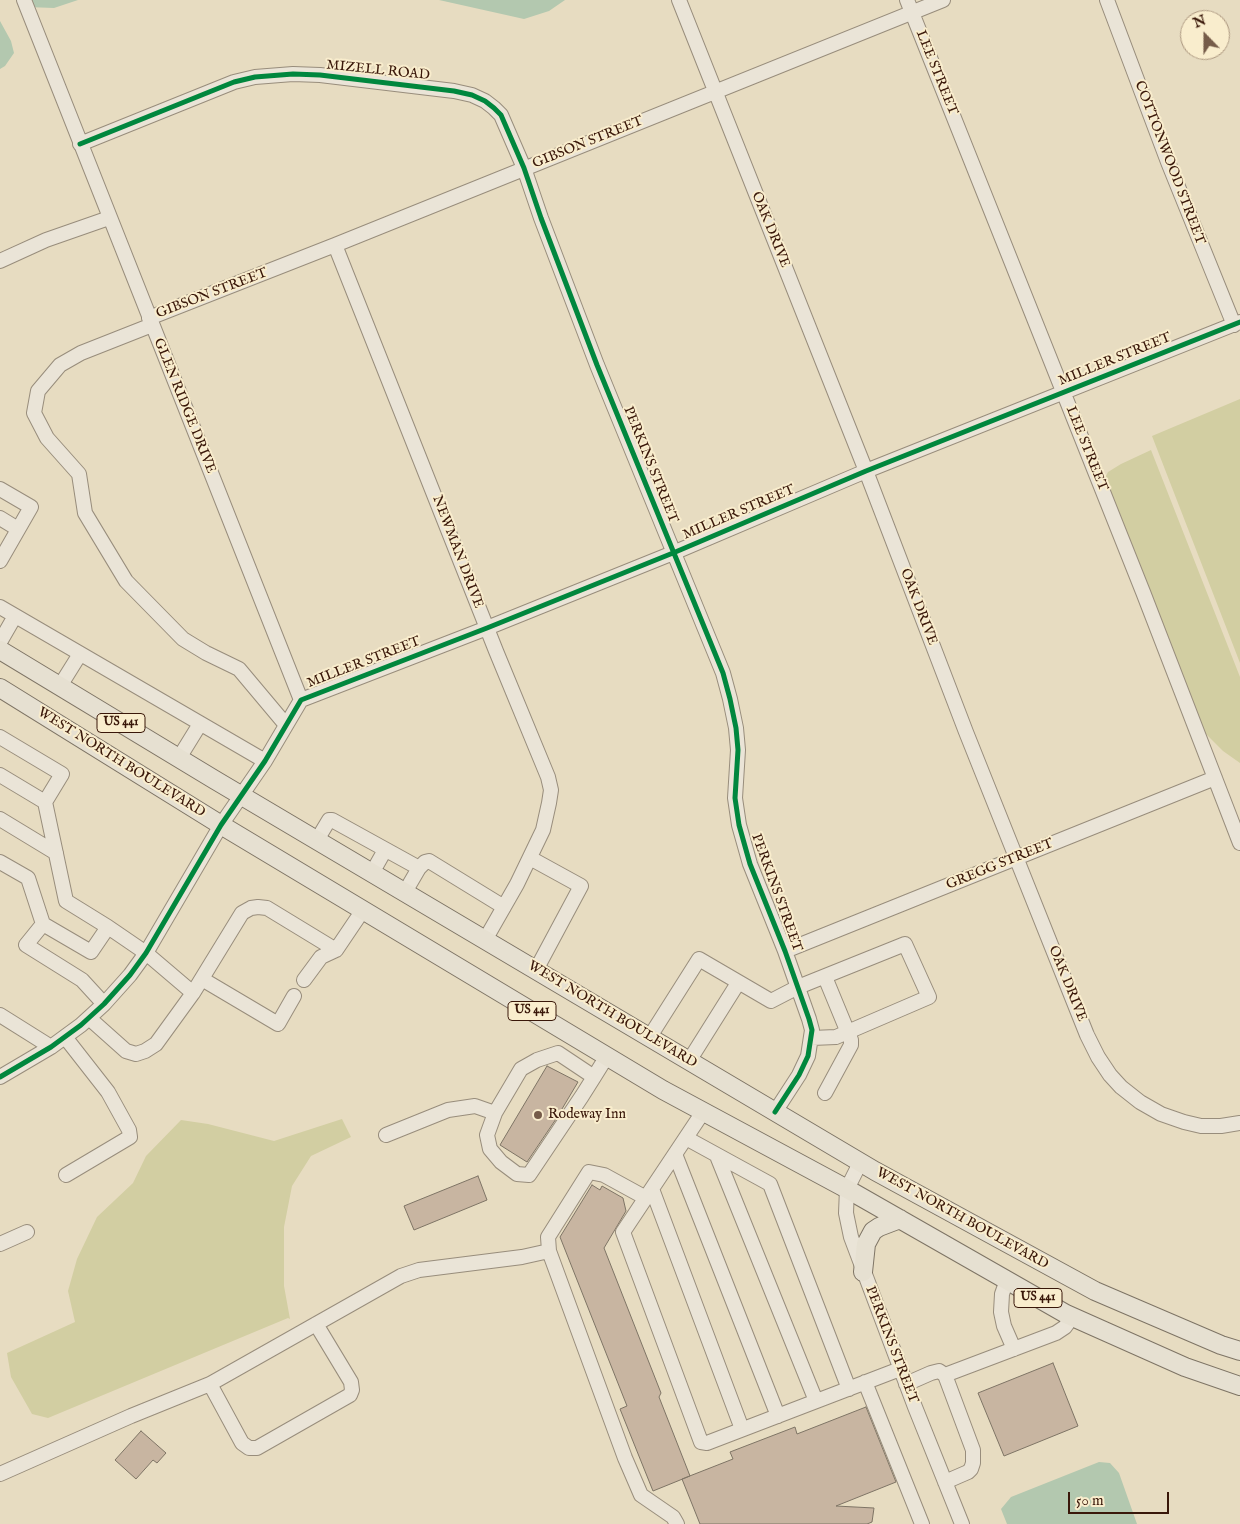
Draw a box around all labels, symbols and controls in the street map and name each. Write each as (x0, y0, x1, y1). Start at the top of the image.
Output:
north arrow (1180, 10, 1230, 60)
text: N (1191, 11, 1209, 33)
street label: LEE STREET (911, 28, 961, 118)
street label: MIZELL ROAD (325, 57, 431, 85)
street label: COTTONWOOD STREET (1130, 79, 1208, 247)
street label: GIBSON STREET (530, 113, 646, 173)
street label: OAK DRIVE (747, 190, 793, 270)
street label: GIBSON STREET (154, 265, 270, 323)
street label: MILLER STREET (1056, 330, 1174, 390)
street label: GLEN RIDGE DRIVE (149, 336, 219, 476)
street label: PERKINS STREET (619, 404, 681, 526)
street label: LEE STREET (1061, 404, 1111, 494)
street label: MILLER STREET (680, 482, 798, 544)
street label: NEWMAN DRIVE (428, 493, 486, 611)
street label: OAK DRIVE (896, 566, 940, 648)
street label: MILLER STREET (305, 634, 423, 692)
street label: WEST NORTH BOULEVARD (34, 704, 208, 822)
road number: US 441 (97, 714, 145, 732)
street label: PERKINS STREET (747, 832, 805, 954)
street label: GREGG STREET (944, 836, 1056, 894)
street label: OAK DRIVE (1044, 944, 1090, 1024)
street label: WEST NORTH BOULEVARD (524, 958, 700, 1072)
road number: US 441 (508, 1001, 556, 1020)
place label: Rodeway Inn (548, 1107, 626, 1123)
marker: Rodeway Inn (532, 1109, 544, 1121)
street label: WEST NORTH BOULEVARD (873, 1165, 1051, 1273)
street label: PERKINS STREET (861, 1284, 921, 1406)
road number: US 441 (1014, 1289, 1062, 1308)
scale bar (1070, 1482, 1171, 1514)
text: 50 m (1076, 1491, 1104, 1510)

